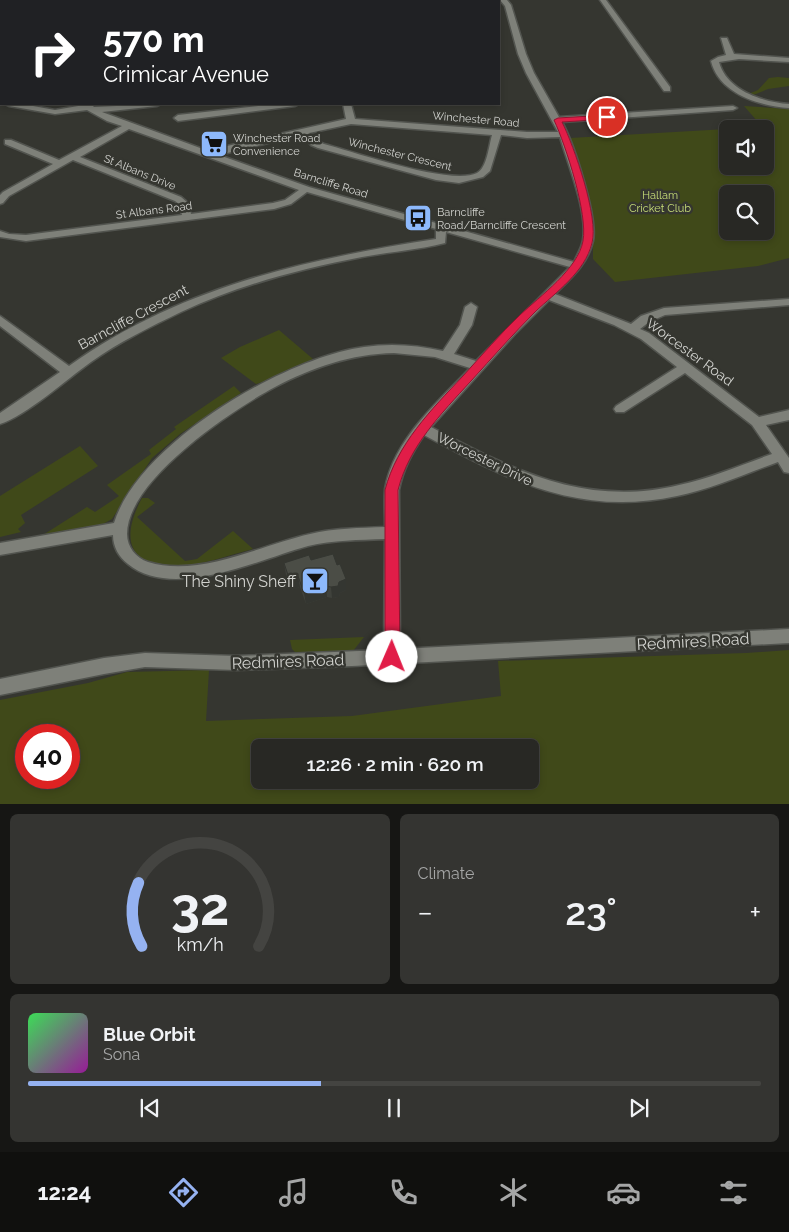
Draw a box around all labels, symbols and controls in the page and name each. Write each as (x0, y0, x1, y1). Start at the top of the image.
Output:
text: 570 m (103, 19, 205, 60)
icon: right (20, 20, 85, 85)
text: Crimicar Avenue (103, 61, 269, 87)
pin (586, 96, 628, 138)
icon: arrive (593, 103, 621, 131)
street label: Winchester Road (432, 109, 520, 130)
map controls (719, 120, 774, 240)
button: sound (719, 120, 774, 175)
supermarket icon: Winchester Road Convenience (199, 129, 229, 159)
place label: Winchester Road Convenience (233, 132, 321, 158)
street label: Winchester Crescent (347, 135, 453, 174)
street label: St Albans Drive (102, 152, 178, 193)
street label: Barncliffe Road (292, 166, 370, 201)
button: search (719, 185, 774, 240)
park label: Hallam Cricket Club (629, 189, 691, 215)
street label: St Albans Road (115, 199, 193, 222)
bus stop icon: Barncliffe Road/Barncliffe Crescent (403, 203, 433, 233)
place label: Barncliffe Road/Barncliffe Crescent (437, 206, 566, 232)
street label: Barncliffe Crescent (75, 281, 191, 353)
street label: Worcester Road (643, 315, 737, 389)
street label: Worcester Drive (435, 429, 535, 489)
bar icon: The Shiny Sheff (300, 566, 330, 596)
place label: The Shiny Sheff (182, 572, 297, 591)
street label: Redmires Road (636, 629, 750, 654)
position arrow (365, 630, 417, 682)
street label: Redmires Road (231, 650, 345, 673)
speed limit sign: 40 (15, 724, 80, 789)
text: 12:26 · 2 min · 620 m (306, 753, 484, 775)
text: Climate (418, 864, 474, 883)
text: 32 (171, 876, 229, 937)
text: 23° (565, 889, 617, 934)
text: − (418, 896, 433, 929)
text: + (749, 896, 761, 929)
text: km/h (176, 934, 223, 955)
text: Blue Orbit (103, 1023, 195, 1045)
text: Sona (103, 1045, 140, 1064)
icon: previous (136, 1094, 164, 1122)
icon: pause (380, 1094, 408, 1122)
icon: next (625, 1094, 653, 1122)
icon: directions (166, 1175, 201, 1210)
icon: music (276, 1175, 311, 1210)
icon: phone (386, 1175, 421, 1210)
icon: climate (496, 1175, 531, 1210)
icon: car (606, 1175, 641, 1210)
icon: filters (716, 1175, 751, 1210)
text: 12:24 (38, 1179, 91, 1205)

